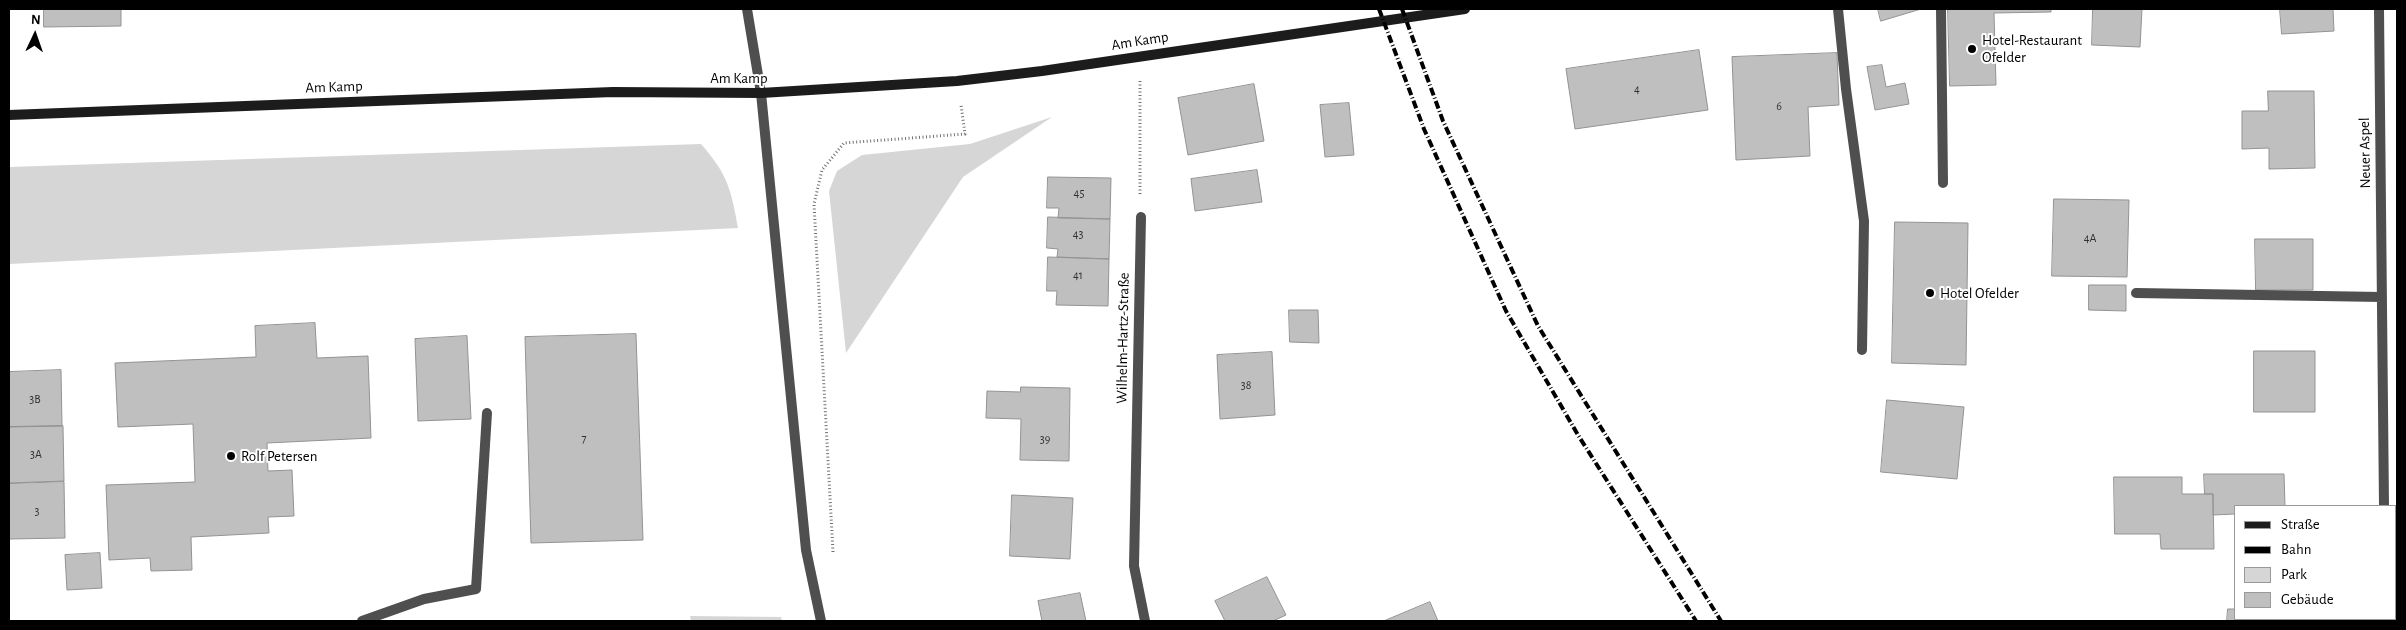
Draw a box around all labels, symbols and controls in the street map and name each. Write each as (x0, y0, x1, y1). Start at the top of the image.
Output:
north arrow (10, 10, 60, 60)
text: N (31, 13, 41, 27)
street label: Am Kamp (1110, 28, 1170, 54)
place label: Hotel-Restaurant Ofelder (1982, 31, 2082, 66)
marker: Hotel-Restaurant Ofelder (1966, 43, 1978, 55)
street label: Am Kamp (710, 69, 768, 87)
street label: Am Kamp (305, 77, 363, 97)
house number: 4 (1634, 82, 1640, 96)
house number: 6 (1776, 99, 1782, 113)
street label: Neuer Aspel (2355, 117, 2375, 189)
house number: 45 (1074, 186, 1084, 200)
house number: 43 (1073, 227, 1083, 241)
house number: 4A (2084, 231, 2096, 245)
house number: 41 (1073, 268, 1083, 282)
street label: Wilhelm-Hartz-Straße (1113, 272, 1133, 404)
place label: Hotel Ofelder (1940, 284, 2019, 302)
marker: Hotel Ofelder (1924, 287, 1936, 299)
house number: 38 (1241, 378, 1251, 392)
house number: 3B (29, 392, 41, 406)
house number: 7 (581, 431, 587, 445)
house number: 39 (1040, 432, 1050, 446)
house number: 3A (30, 447, 42, 461)
place label: Rolf Petersen (241, 447, 317, 465)
marker: Rolf Petersen (225, 450, 237, 462)
house number: 3 (35, 504, 39, 518)
legend (2234, 505, 2396, 620)
text: Straße (2281, 517, 2320, 532)
text: Bahn (2281, 542, 2311, 557)
text: Park (2281, 567, 2307, 582)
text: Gebäude (2281, 592, 2334, 607)

